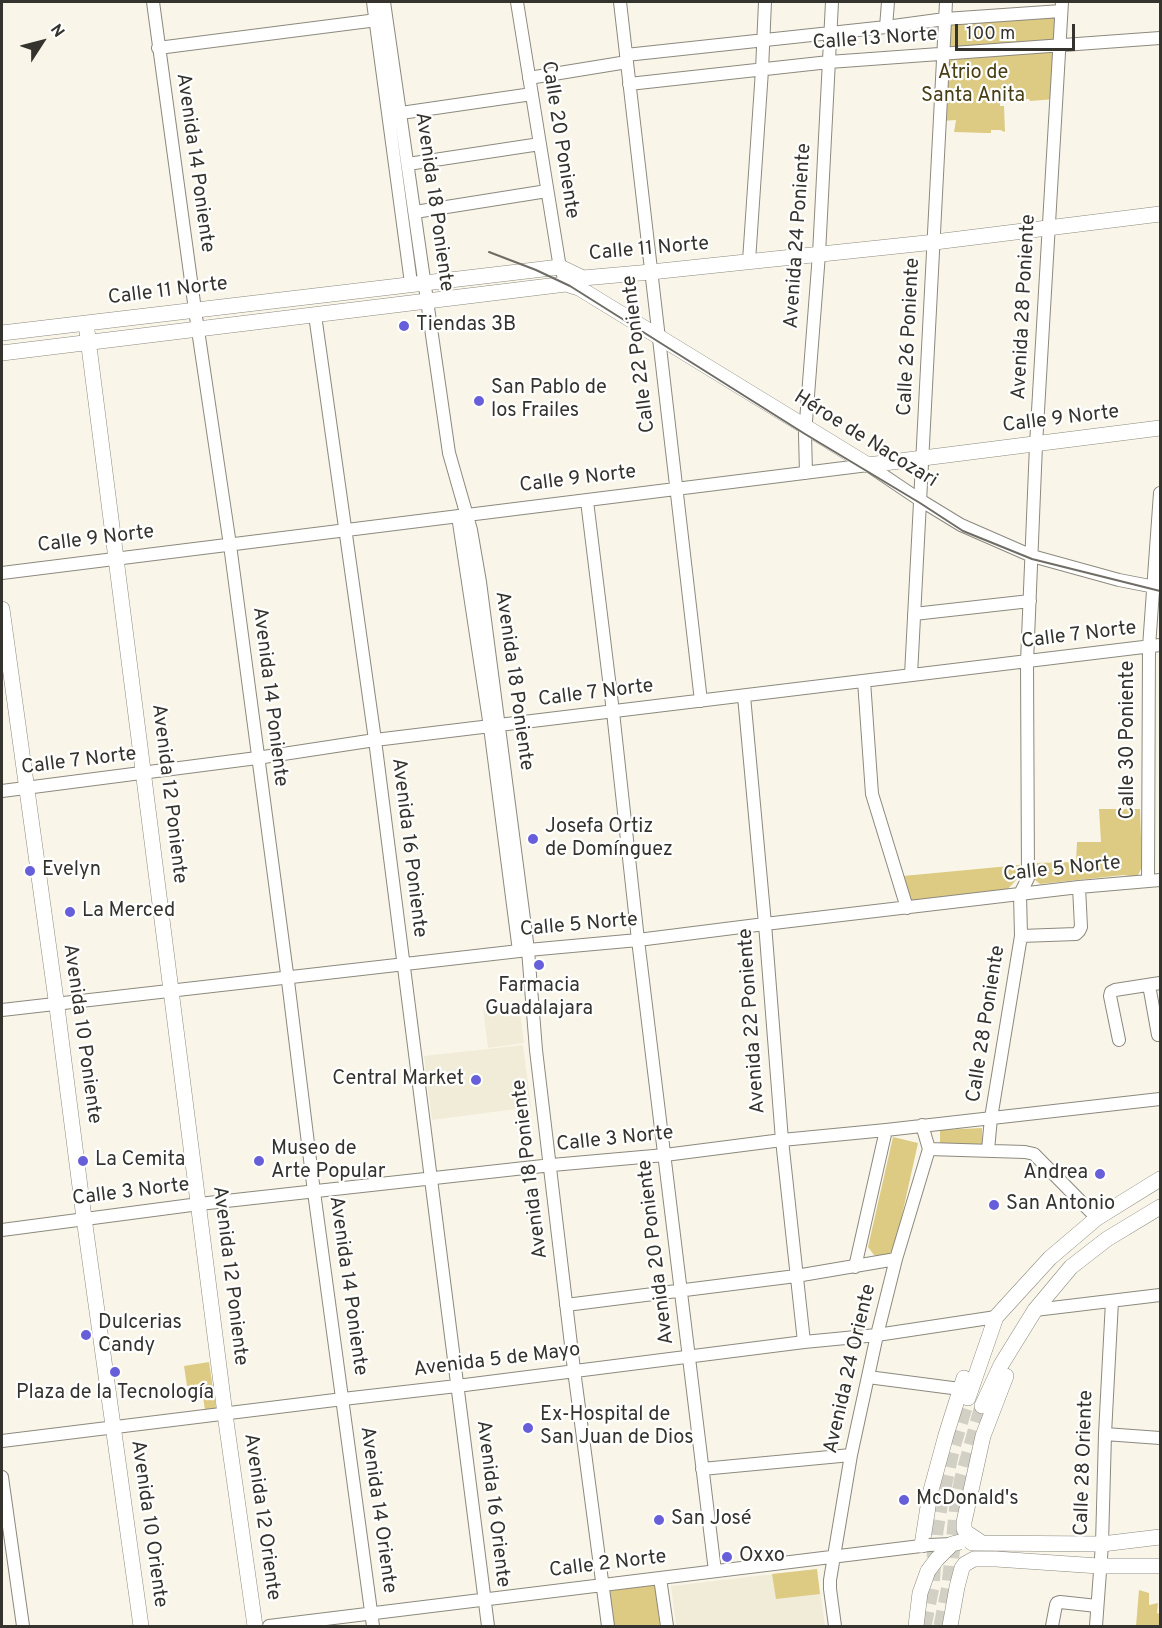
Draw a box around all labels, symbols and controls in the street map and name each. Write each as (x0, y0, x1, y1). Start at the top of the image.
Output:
north arrow (12, 12, 72, 72)
scale bar (958, 12, 1078, 50)
text: N (45, 21, 68, 42)
text: 100 m (966, 23, 1015, 46)
street label: Calle 13 Norte (812, 24, 938, 56)
street label: Calle 20 Poniente (535, 59, 583, 221)
park label: Atrio de Santa Anita (921, 62, 1025, 109)
street label: Avenida 14 Poniente (170, 72, 218, 254)
street label: Avenida 18 Poniente (409, 111, 457, 293)
street label: Avenida 24 Poniente (781, 143, 817, 329)
street label: Avenida 28 Poniente (1008, 214, 1042, 400)
street label: Calle 11 Norte (588, 233, 710, 267)
street label: Calle 26 Poniente (894, 257, 926, 417)
street label: Calle 11 Norte (107, 273, 229, 311)
street label: Calle 22 Poniente (618, 274, 662, 434)
place label: Tiendas 3B (416, 314, 516, 338)
marker: Tiendas 3B (397, 319, 411, 333)
place label: San Pablo de los Frailes (491, 377, 607, 424)
street label: Héroe de Nacozari (789, 386, 941, 494)
marker: San Pablo de los Frailes (472, 394, 486, 408)
street label: Calle 9 Norte (1001, 401, 1121, 439)
street label: Calle 9 Norte (518, 461, 638, 499)
street label: Calle 9 Norte (36, 521, 156, 559)
street label: Avenida 18 Poniente (489, 590, 537, 772)
street label: Avenida 14 Poniente (246, 606, 292, 788)
street label: Calle 7 Norte (1020, 617, 1138, 655)
street label: Calle 30 Poniente (1117, 661, 1141, 819)
street label: Calle 7 Norte (537, 675, 655, 713)
street label: Avenida 12 Poniente (145, 703, 191, 885)
street label: Calle 7 Norte (20, 743, 138, 781)
street label: Avenida 16 Poniente (385, 757, 431, 939)
place label: Josefa Ortiz de Domínguez (545, 816, 673, 863)
marker: Josefa Ortiz de Domínguez (526, 832, 540, 846)
street label: Calle 5 Norte (1002, 852, 1122, 888)
place label: Evelyn (42, 859, 101, 883)
marker: Evelyn (23, 864, 37, 878)
place label: La Merced (82, 900, 175, 924)
marker: La Merced (63, 905, 77, 919)
street label: Calle 5 Norte (519, 909, 639, 943)
street label: Avenida 22 Poniente (735, 928, 771, 1114)
street label: Avenida 10 Poniente (56, 942, 106, 1126)
street label: Calle 28 Poniente (963, 944, 1011, 1104)
marker: Farmacia Guadalajara (532, 958, 546, 972)
place label: Farmacia Guadalajara (485, 975, 593, 1022)
place label: Central Market (332, 1068, 464, 1092)
marker: Central Market (469, 1073, 483, 1087)
street label: Avenida 18 Poniente (508, 1078, 554, 1260)
street label: Calle 3 Norte (555, 1122, 675, 1158)
place label: Museo de Arte Popular (271, 1138, 386, 1185)
place label: La Cemita (95, 1149, 185, 1173)
marker: La Cemita (76, 1154, 90, 1168)
marker: Museo de Arte Popular (252, 1154, 266, 1168)
street label: Avenida 20 Poniente (634, 1158, 680, 1346)
place label: Andrea (1023, 1162, 1088, 1186)
marker: Andrea (1093, 1167, 1107, 1181)
street label: Calle 3 Norte (71, 1174, 191, 1212)
street label: Avenida 12 Poniente (206, 1185, 252, 1367)
place label: San Antonio (1006, 1193, 1115, 1217)
street label: Avenida 14 Poniente (323, 1195, 371, 1377)
marker: San Antonio (987, 1198, 1001, 1212)
street label: Avenida 24 Oriente (820, 1282, 882, 1456)
place label: Dulcerias Candy (98, 1312, 182, 1359)
marker: Dulcerias Candy (79, 1328, 93, 1342)
street label: Avenida 5 de Mayo (412, 1339, 582, 1383)
marker: Plaza de la Tecnología (108, 1365, 122, 1379)
place label: Plaza de la Tecnología (16, 1382, 214, 1406)
street label: Calle 28 Oriente (1070, 1390, 1100, 1536)
place label: Ex-Hospital de San Juan de Dios (540, 1404, 694, 1451)
street label: Avenida 16 Oriente (470, 1419, 514, 1589)
marker: Ex-Hospital de San Juan de Dios (521, 1421, 535, 1435)
street label: Avenida 14 Oriente (353, 1425, 401, 1595)
street label: Avenida 12 Oriente (237, 1432, 285, 1602)
street label: Avenida 10 Oriente (124, 1439, 172, 1609)
place label: McDonald's (916, 1488, 1019, 1512)
marker: McDonald's (897, 1493, 911, 1507)
place label: San José (671, 1508, 752, 1532)
marker: San José (652, 1513, 666, 1527)
place label: Oxxo (739, 1545, 785, 1569)
street label: Calle 2 Norte (548, 1546, 668, 1584)
marker: Oxxo (720, 1550, 734, 1564)

